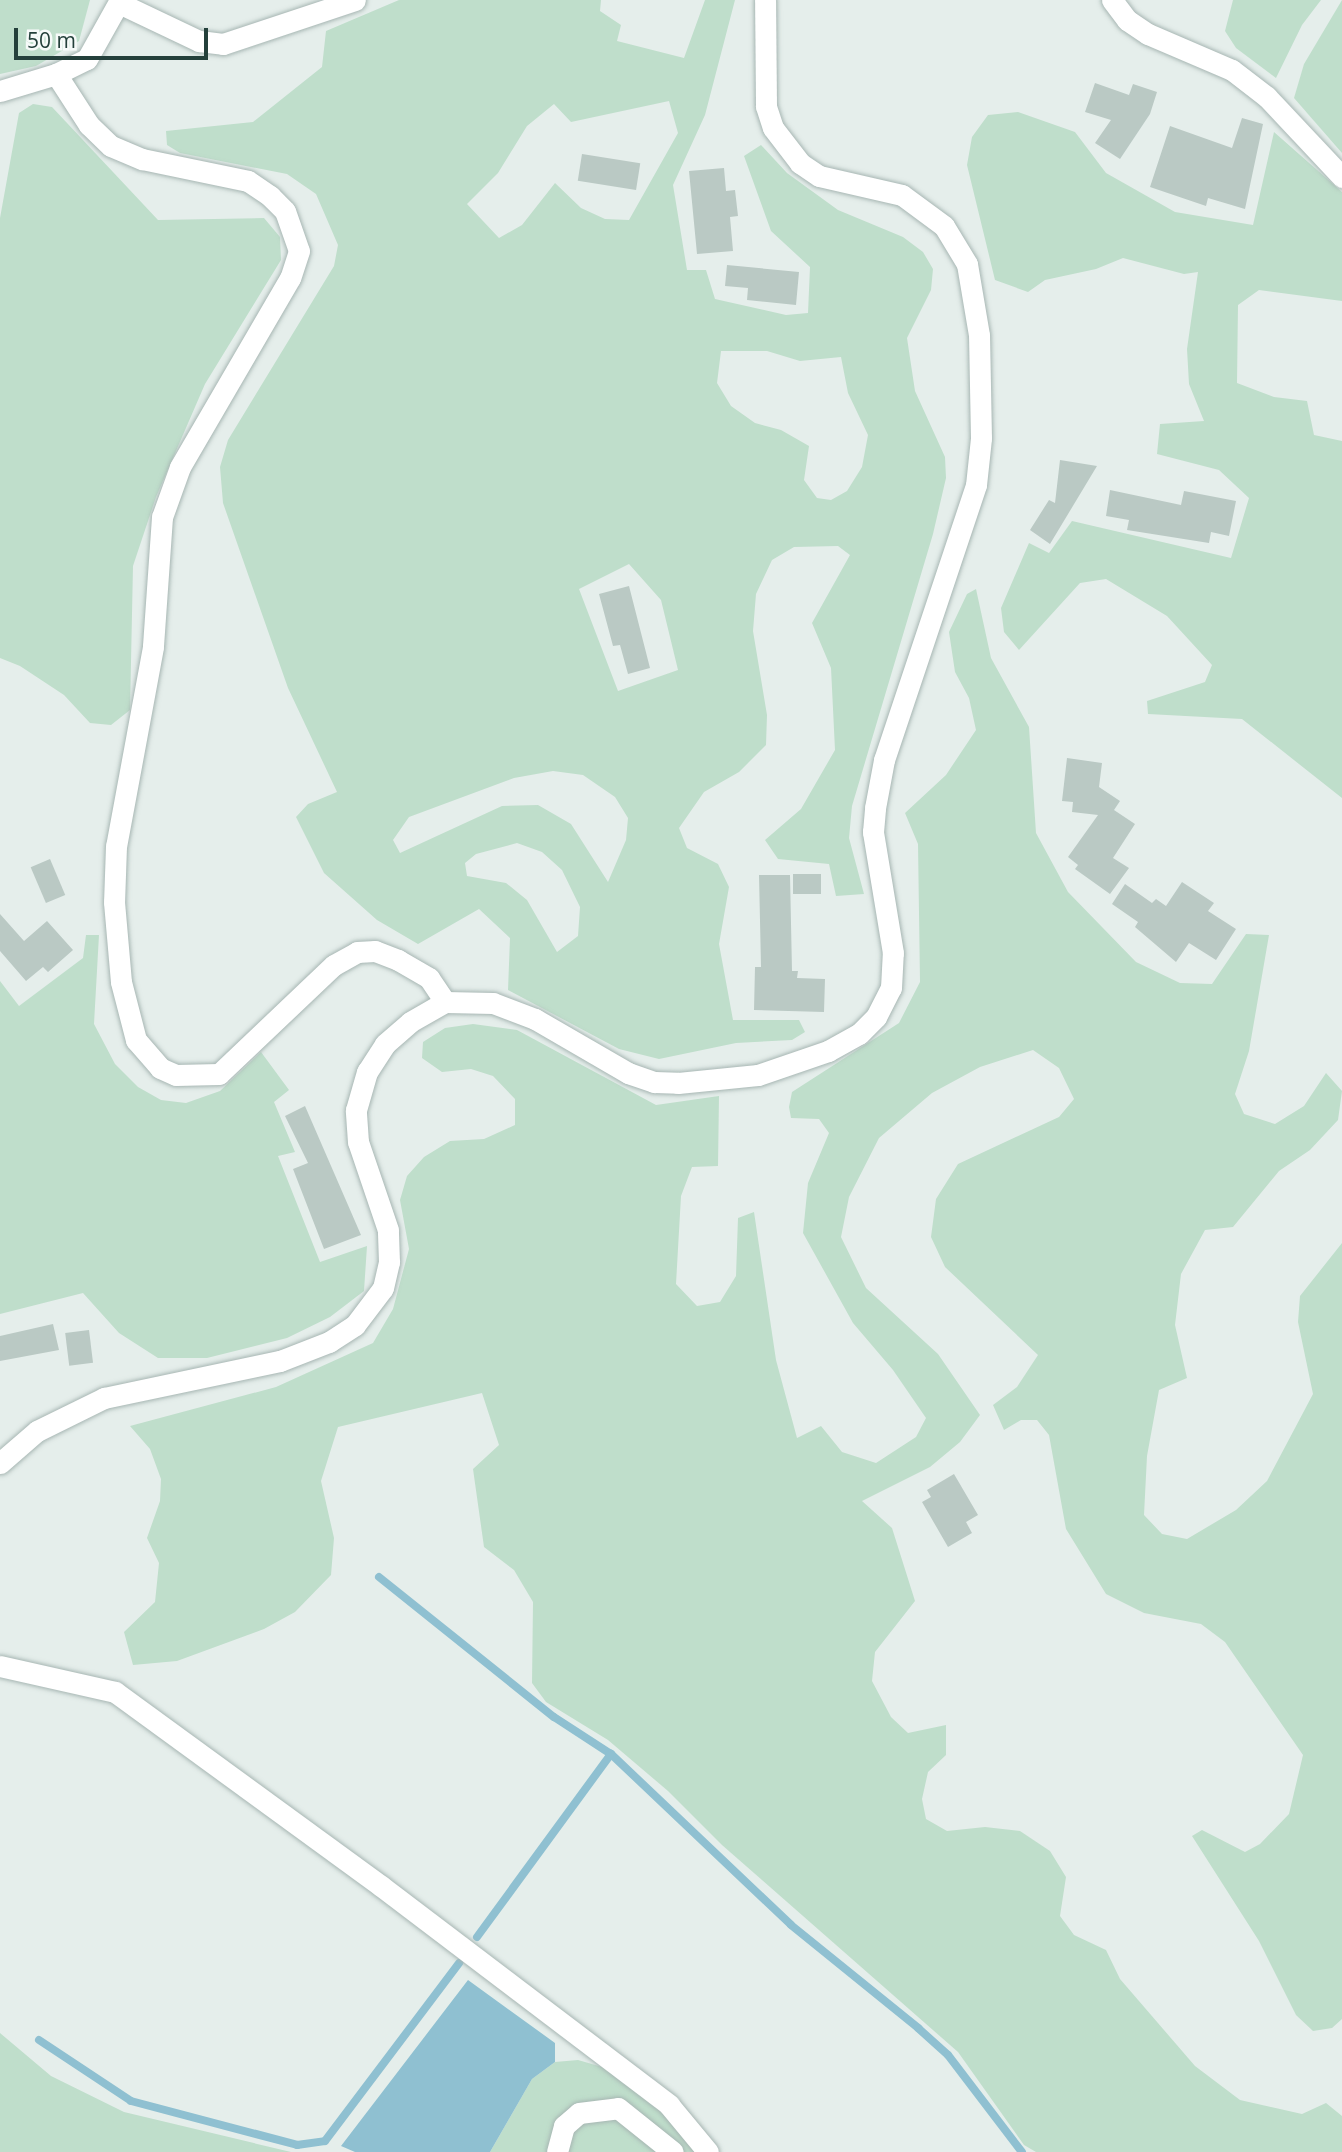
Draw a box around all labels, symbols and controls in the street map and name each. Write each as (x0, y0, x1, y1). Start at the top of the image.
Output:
scale bar (18, 14, 212, 58)
text: 50 m (27, 26, 76, 54)

